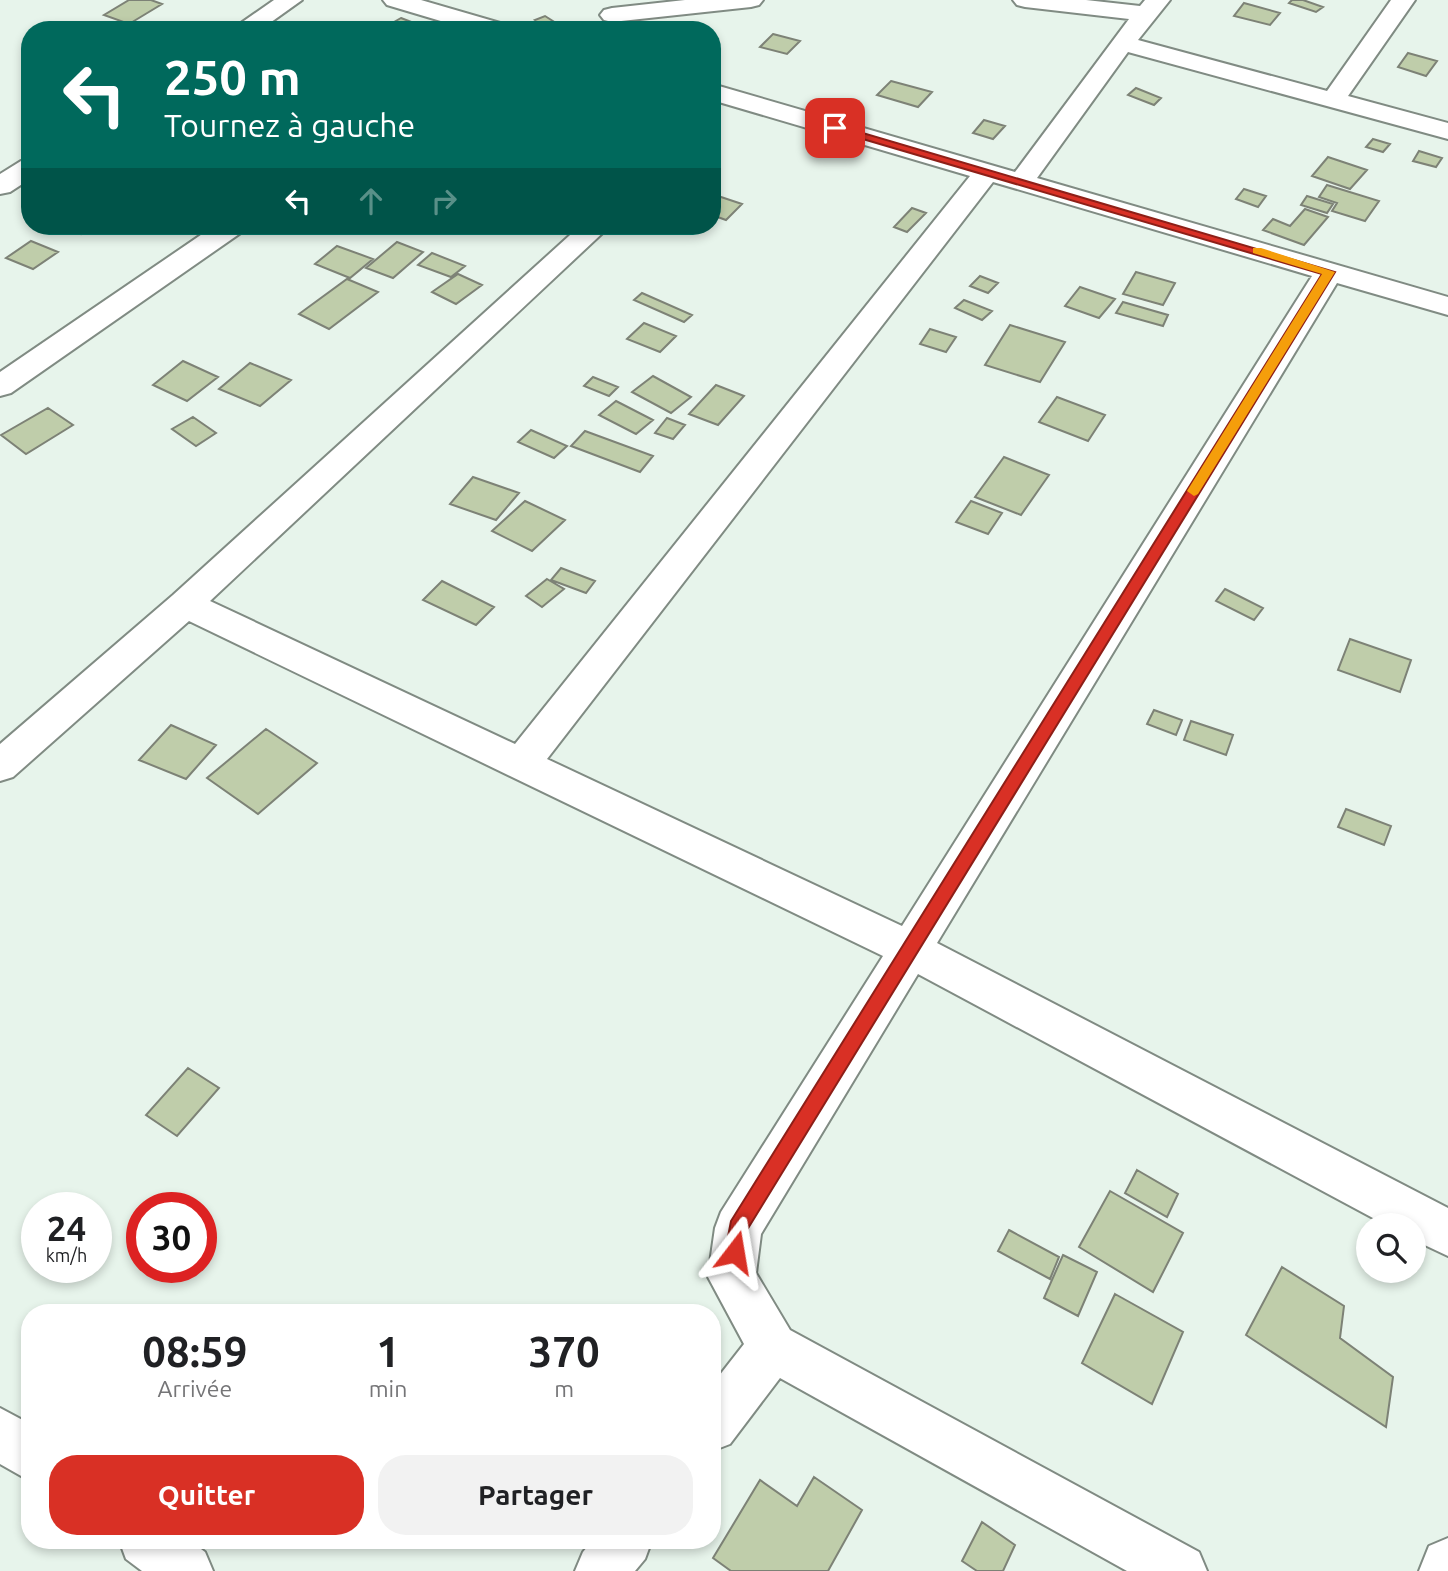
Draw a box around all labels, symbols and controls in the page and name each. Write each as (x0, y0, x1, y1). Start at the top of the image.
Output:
icon: left (49, 49, 140, 140)
text: 250 m (164, 49, 301, 104)
pin (805, 98, 865, 158)
text: Tournez à gauche (164, 107, 415, 143)
icon: arrive (816, 109, 854, 147)
icon: left (279, 182, 317, 220)
icon: ahead (352, 182, 390, 220)
icon: right (425, 182, 463, 220)
speed limit sign: 30 (126, 1192, 217, 1283)
text: 24 (47, 1208, 86, 1248)
map controls (1356, 1213, 1426, 1283)
button: search (1356, 1213, 1426, 1283)
position arrow (698, 1215, 772, 1289)
text: km/h (46, 1245, 87, 1265)
text: 08:59 (142, 1328, 247, 1375)
text: 1 (376, 1328, 400, 1375)
text: 370 (529, 1328, 600, 1375)
text: Arrivée (158, 1376, 232, 1401)
text: min (369, 1376, 407, 1401)
text: m (554, 1376, 574, 1401)
button: Quitter (49, 1455, 364, 1535)
button: Partager (378, 1455, 693, 1535)

